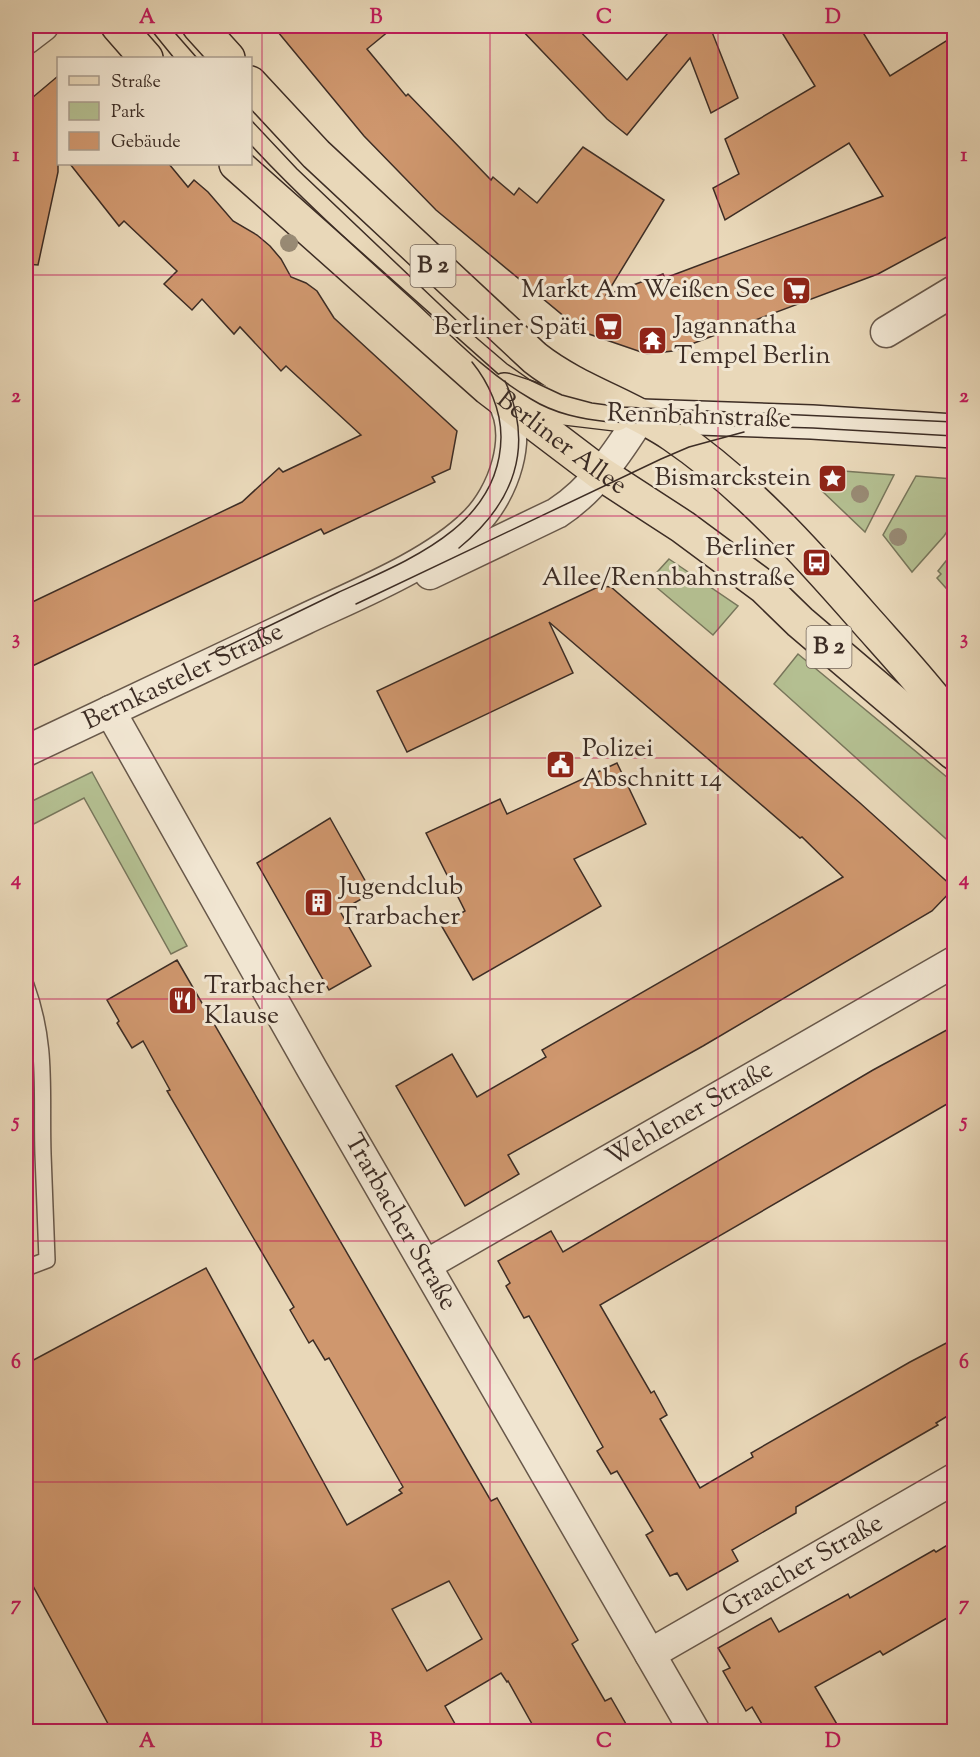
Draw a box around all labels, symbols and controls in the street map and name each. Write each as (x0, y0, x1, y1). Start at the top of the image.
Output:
text: A (139, 4, 156, 33)
text: B (370, 4, 383, 33)
text: C (596, 4, 612, 33)
text: D (825, 4, 841, 33)
legend (57, 57, 252, 165)
text: Straße (111, 70, 161, 96)
text: Park (111, 100, 146, 126)
text: Gebäude (111, 130, 181, 156)
text: 1 (13, 142, 20, 171)
text: 1 (961, 142, 968, 171)
road number: B 2 (410, 245, 456, 287)
place label: Markt Am Weißen See (521, 272, 775, 309)
supermarket icon: Markt Am Weißen See (780, 274, 812, 306)
place label: Jagannatha Tempel Berlin (672, 308, 831, 375)
place label: Berliner Späti (434, 309, 587, 346)
supermarket icon: Berliner Späti (592, 311, 624, 343)
temple icon: Jagannatha Tempel Berlin (637, 325, 669, 357)
street label: Berliner Allee (488, 382, 634, 504)
text: 2 (11, 383, 21, 412)
text: 2 (959, 383, 969, 412)
street label: Rennbahnstraße (606, 395, 792, 439)
place label: Bismarckstein (654, 460, 811, 497)
place icon: Bismarckstein (816, 462, 848, 494)
place label: Berliner Allee/Rennbahnstraße (542, 530, 795, 597)
bus stop icon: Berliner Allee/Rennbahnstraße (800, 547, 832, 579)
street label: Bernkasteler Straße (77, 613, 289, 740)
text: 3 (12, 625, 20, 654)
text: 3 (960, 625, 968, 654)
road number: B 2 (806, 626, 852, 668)
place label: Polizei Abschnitt 14 (582, 731, 722, 798)
public building icon: Polizei Abschnitt 14 (545, 748, 577, 780)
text: 4 (10, 866, 21, 895)
text: 4 (958, 866, 969, 895)
place label: Jugendclub Trarbacher (337, 869, 463, 936)
building icon: Jugendclub Trarbacher (302, 886, 334, 918)
place label: Trarbacher Klause (204, 968, 325, 1035)
restaurant icon: Trarbacher Klause (167, 985, 199, 1017)
street label: Wehlener Straße (599, 1051, 780, 1176)
text: 5 (11, 1108, 20, 1137)
text: 5 (959, 1108, 968, 1137)
street label: Trarbacher Straße (335, 1127, 466, 1318)
text: 6 (11, 1349, 21, 1378)
text: 6 (959, 1349, 969, 1378)
street label: Graacher Straße (715, 1505, 890, 1627)
text: 7 (11, 1591, 22, 1620)
text: 7 (959, 1591, 970, 1620)
text: A (139, 1728, 156, 1757)
text: B (370, 1728, 383, 1757)
text: C (596, 1728, 612, 1757)
text: D (825, 1728, 841, 1757)

